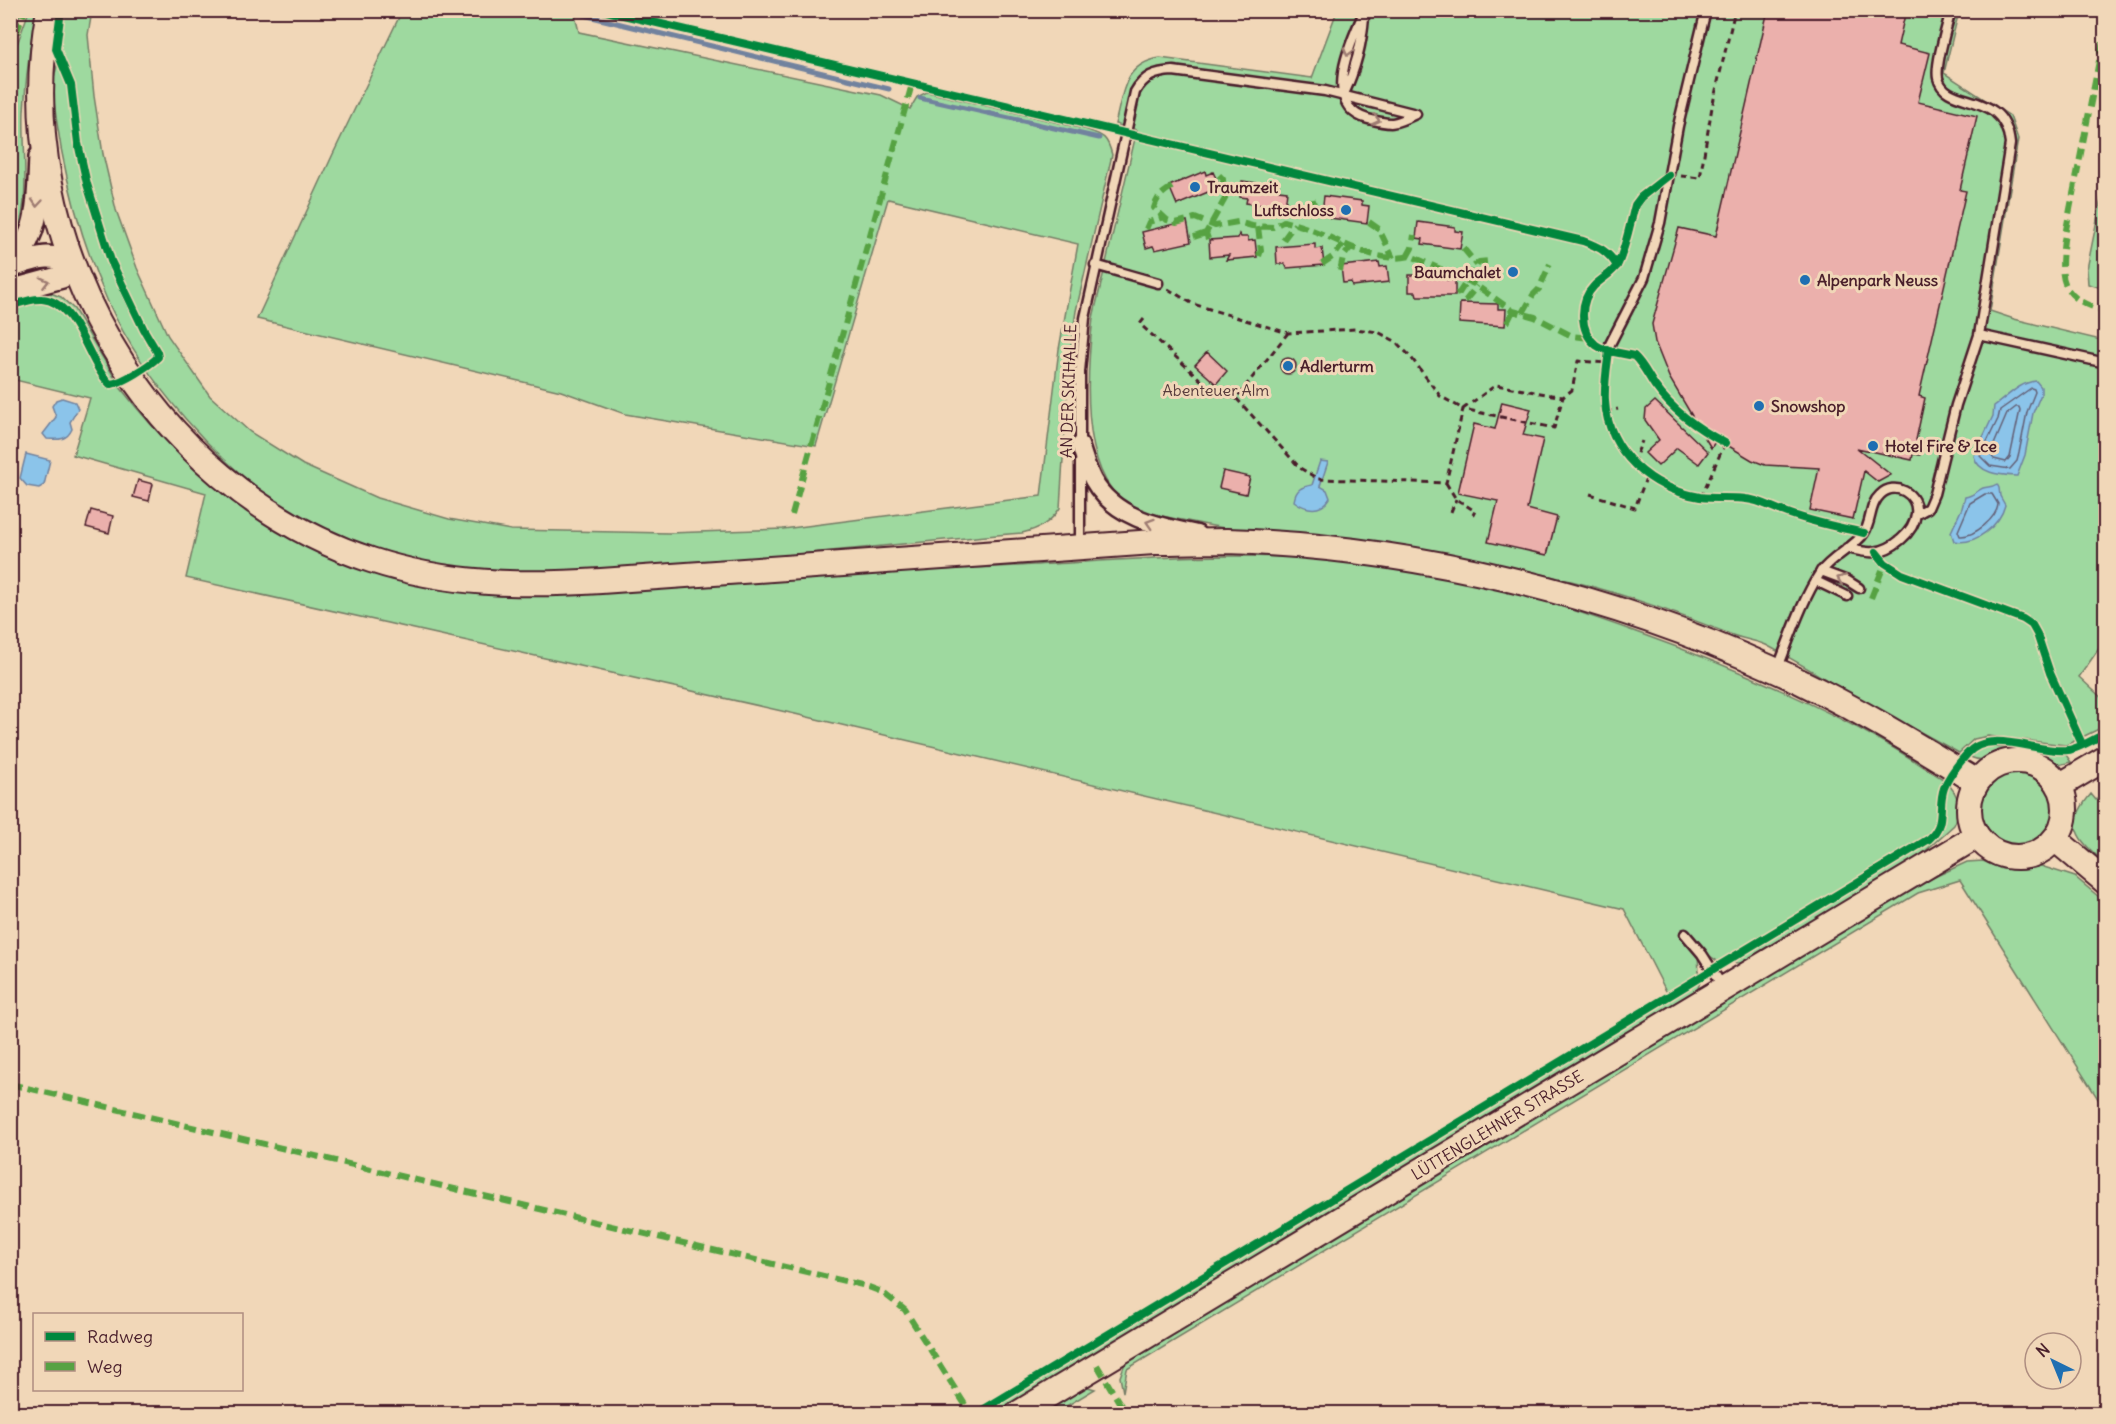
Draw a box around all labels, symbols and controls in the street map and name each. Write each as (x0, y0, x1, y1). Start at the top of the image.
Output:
one-way arrow (1342, 47, 1355, 57)
one-way arrow (1371, 113, 1381, 126)
place label: Traumzeit (1207, 177, 1279, 197)
marker: Traumzeit (1188, 180, 1202, 194)
one-way arrow (31, 198, 44, 207)
place label: Luftschloss (1254, 200, 1334, 220)
marker: Luftschloss (1339, 203, 1353, 217)
place label: Baumchalet (1414, 262, 1502, 282)
marker: Baumchalet (1506, 265, 1520, 279)
place label: Alpenpark Neuss (1817, 270, 1938, 291)
marker: Alpenpark Neuss (1798, 273, 1812, 287)
one-way arrow (40, 276, 50, 289)
street label: AN DER SKIHALLE (1056, 324, 1080, 458)
place label: Adlerturm (1300, 356, 1374, 376)
marker: Adlerturm (1281, 359, 1295, 373)
park label: Abenteuer Alm (1163, 380, 1269, 400)
place label: Snowshop (1771, 396, 1845, 417)
marker: Snowshop (1752, 399, 1766, 413)
place label: Hotel Fire & Ice (1885, 436, 1997, 456)
marker: Hotel Fire & Ice (1866, 439, 1880, 453)
one-way arrow (1145, 518, 1156, 530)
one-way arrow (1836, 573, 1847, 586)
street label: LÜTTENGLEHNER STRASSE (1407, 1066, 1587, 1184)
legend (33, 1313, 243, 1391)
text: Radweg (87, 1325, 153, 1348)
north arrow (2023, 1331, 2083, 1391)
text: N (2032, 1339, 2054, 1361)
text: Weg (87, 1355, 122, 1378)

